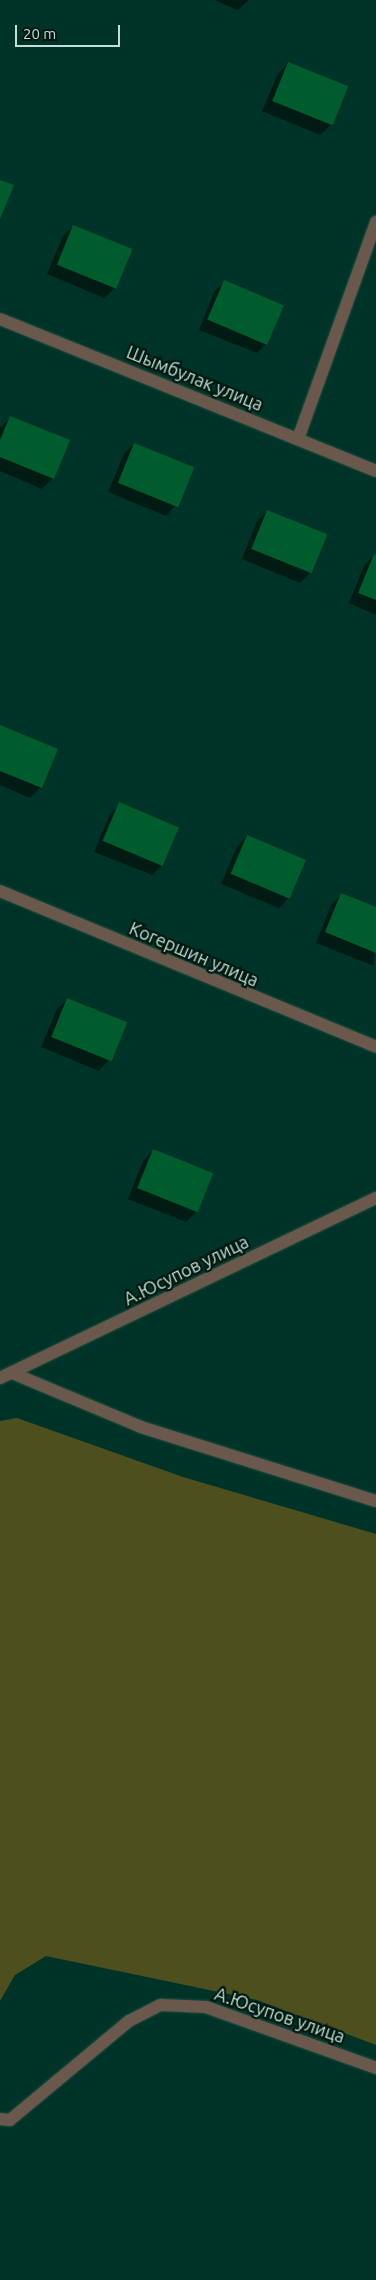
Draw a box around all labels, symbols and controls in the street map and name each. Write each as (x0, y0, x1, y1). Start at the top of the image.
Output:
scale bar (18, 15, 122, 47)
text: 20 m (23, 25, 56, 42)
street label: Шымбулак улица (124, 341, 266, 415)
street label: Когершин улица (126, 917, 262, 991)
street label: А.Юсупов улица (120, 1230, 252, 1310)
street label: А.Юсупов улица (212, 1983, 348, 2047)

